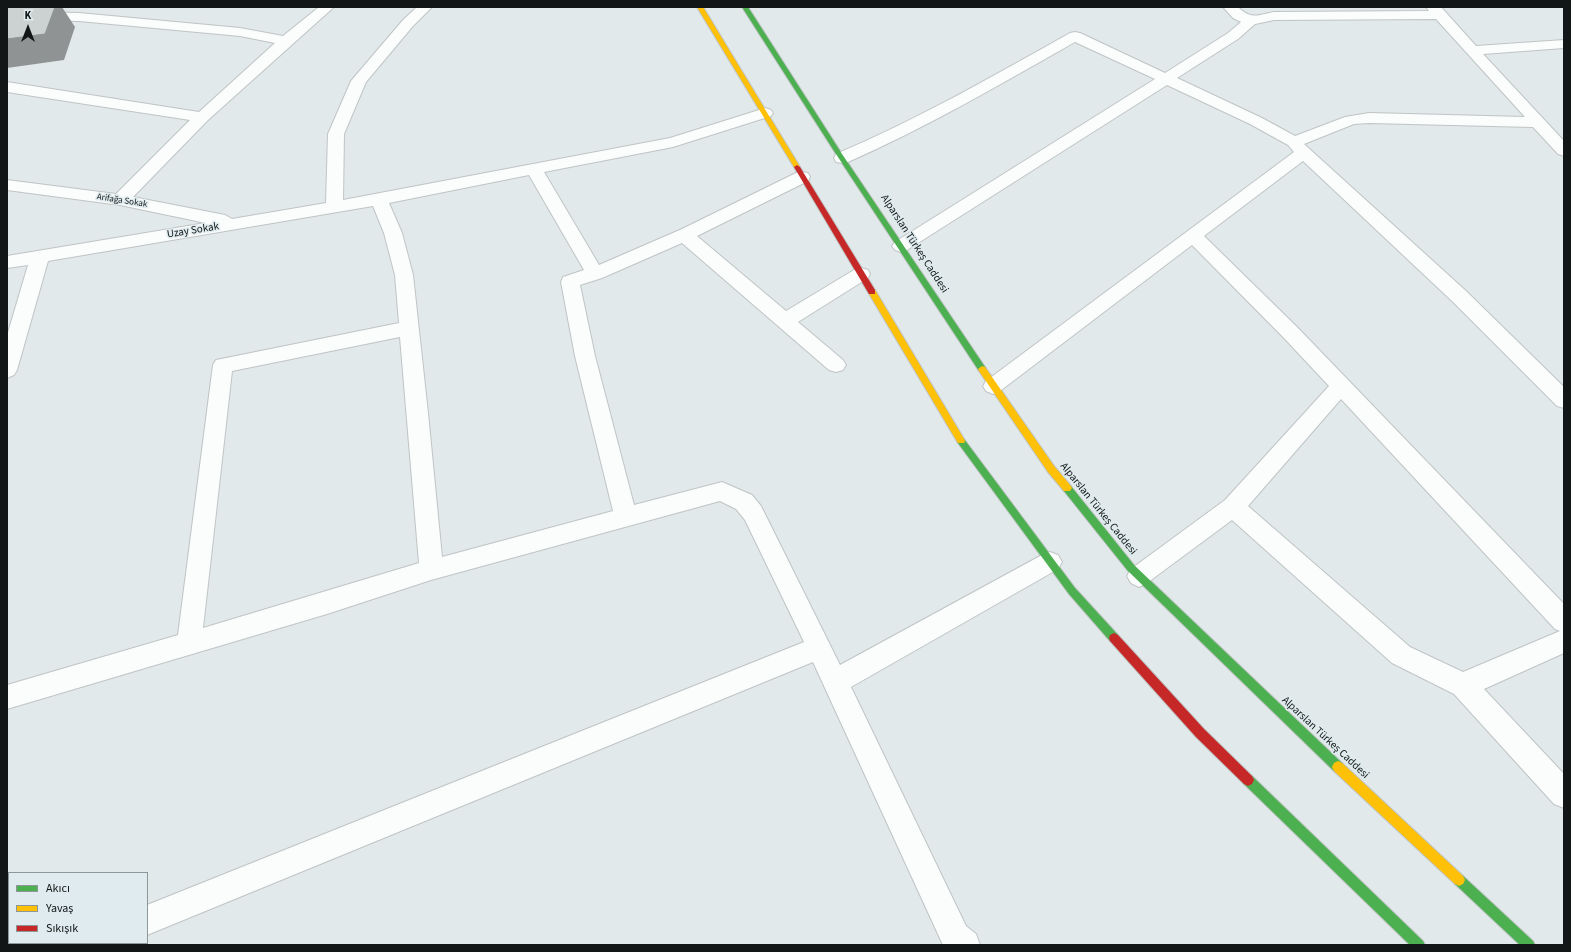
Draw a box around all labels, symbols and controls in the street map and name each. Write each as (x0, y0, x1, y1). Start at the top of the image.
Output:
north arrow (8, 8, 48, 48)
text: K (25, 8, 31, 23)
street label: Arifağa Sokak (96, 192, 148, 210)
street label: Alparslan Türkeş Caddesi (877, 192, 951, 296)
street label: Uzay Sokak (166, 220, 220, 242)
street label: Alparslan Türkeş Caddesi (1057, 460, 1139, 558)
street label: Alparslan Türkeş Caddesi (1279, 694, 1371, 782)
legend (8, 872, 148, 944)
text: Akıcı (46, 880, 70, 897)
text: Yavaş (46, 900, 73, 917)
text: Sıkışık (46, 920, 78, 937)

